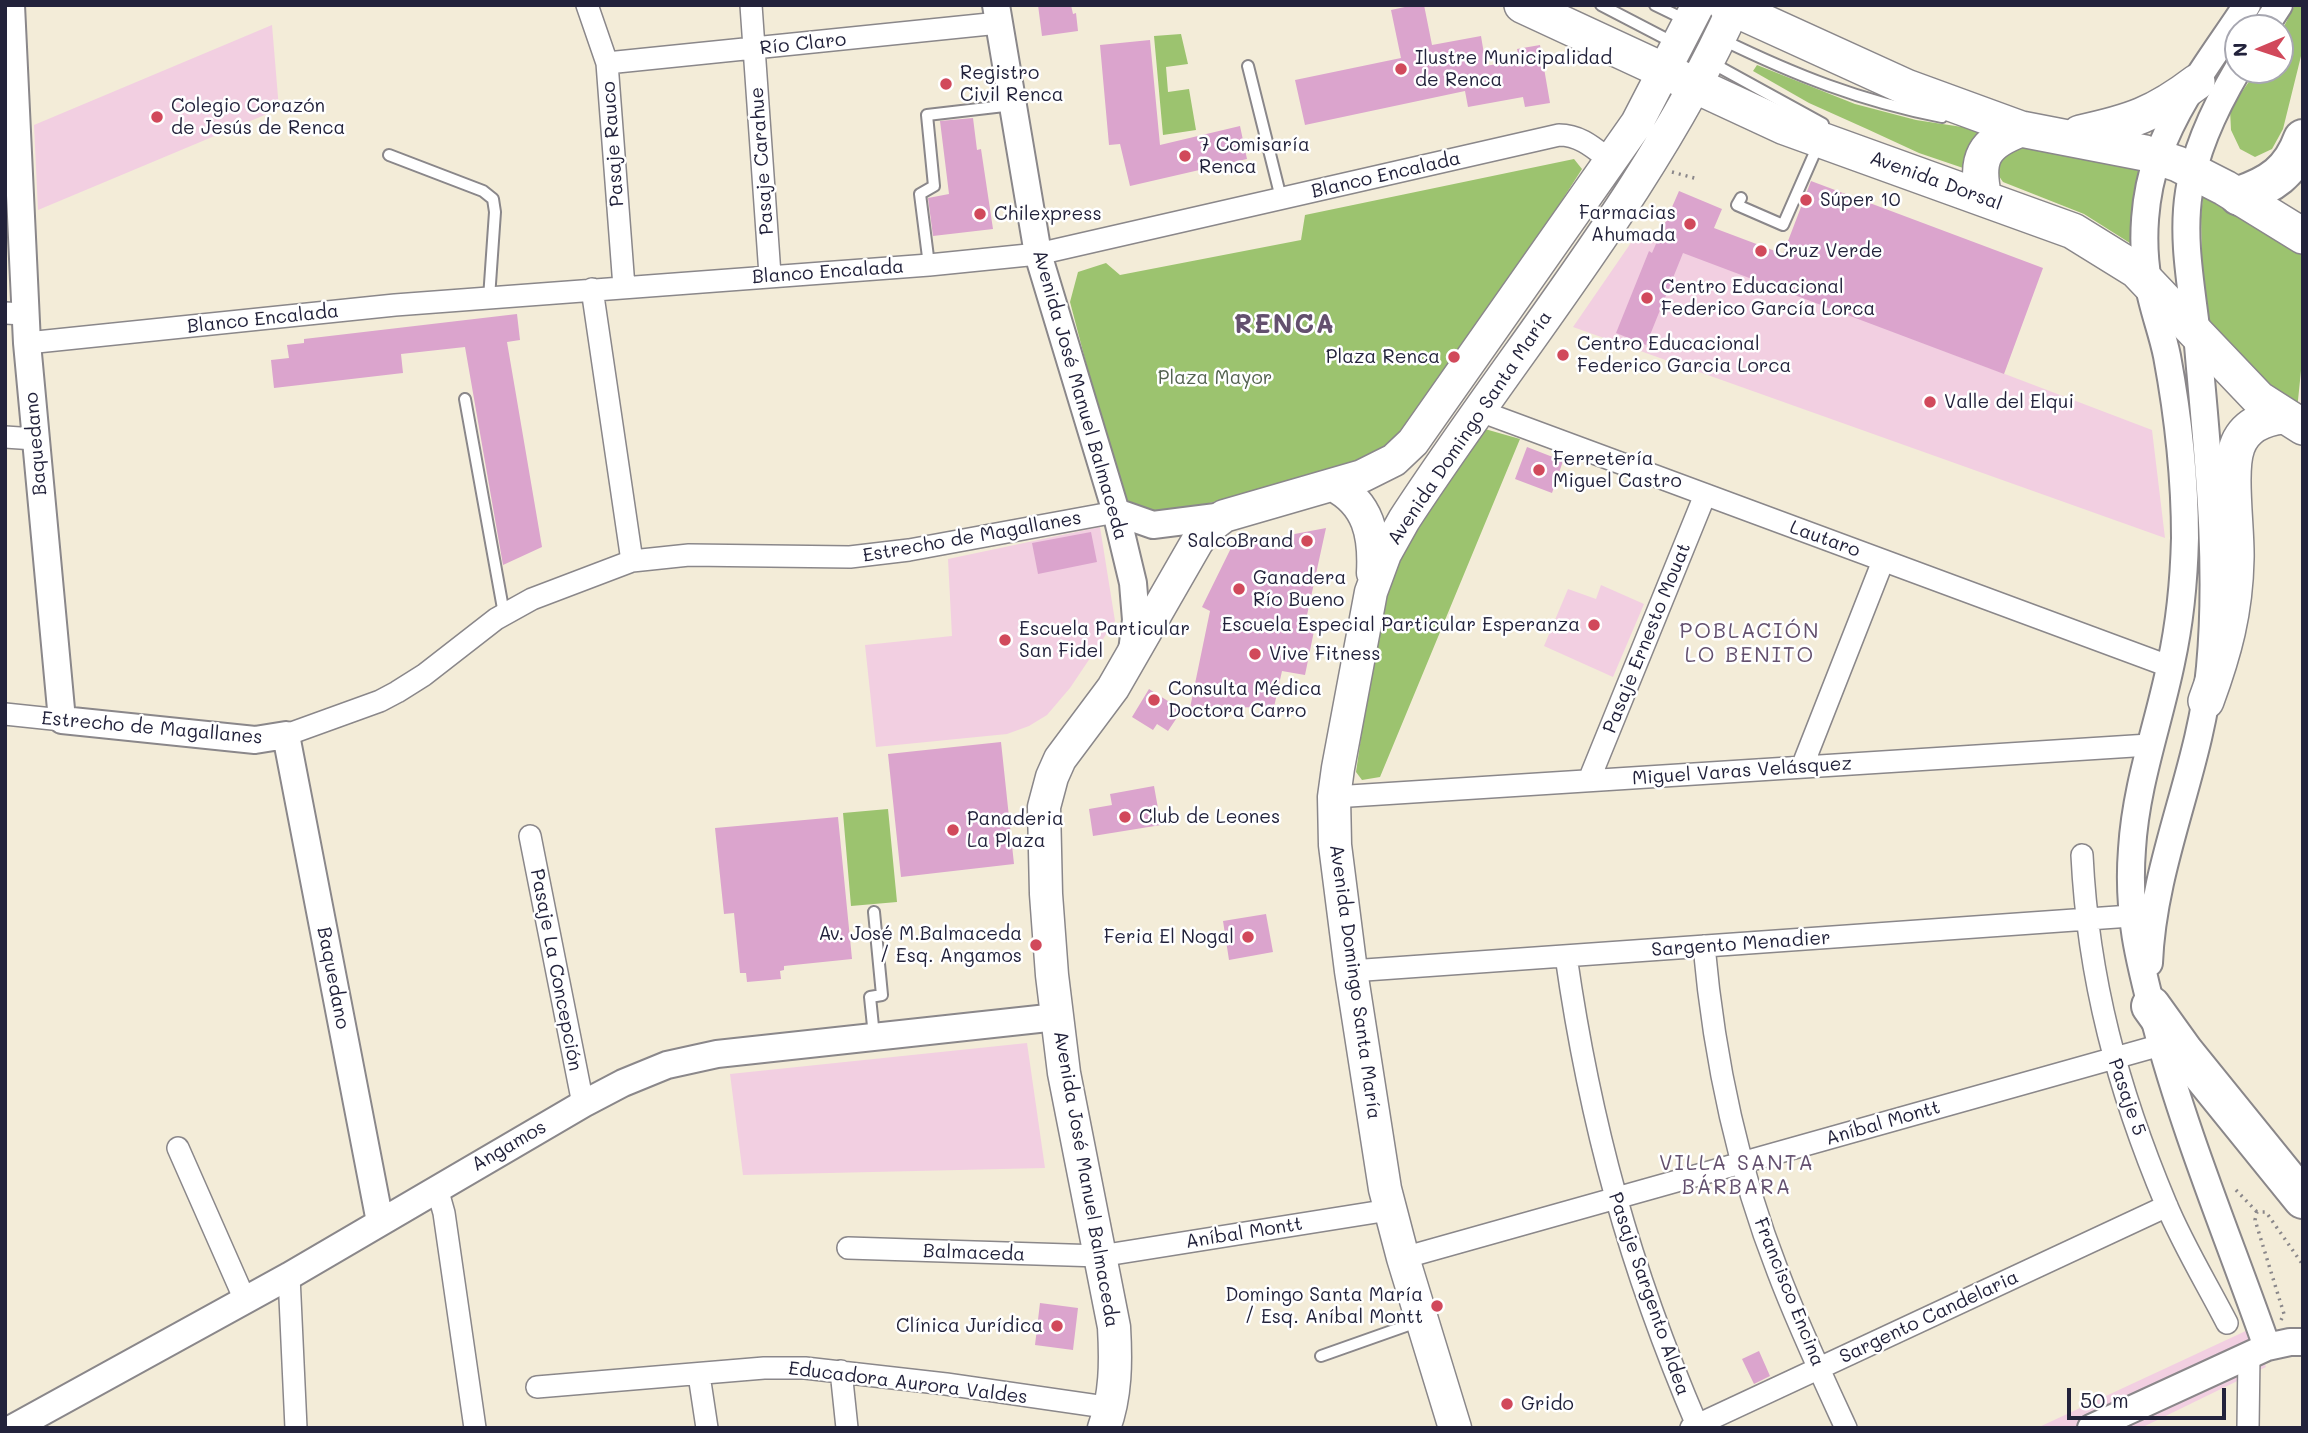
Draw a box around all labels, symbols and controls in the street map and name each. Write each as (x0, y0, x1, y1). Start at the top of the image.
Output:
north arrow (2224, 14, 2294, 84)
street label: Río Claro (759, 28, 847, 60)
text: N (2227, 42, 2252, 57)
place label: Ilustre Municipalidad de Renca (1415, 47, 1612, 91)
marker: Ilustre Municipalidad de Renca (1393, 61, 1409, 77)
place label: Registro Civil Renca (960, 62, 1064, 106)
marker: Registro Civil Renca (938, 76, 954, 92)
street label: Pasaje Rauco (597, 81, 629, 207)
street label: Pasaje Carahue (745, 86, 779, 236)
place label: Colegio Corazón de Jesús de Renca (171, 95, 345, 139)
marker: Colegio Corazón de Jesús de Renca (149, 109, 165, 125)
place label: 7 Comisaría Renca (1199, 134, 1310, 178)
street label: Blanco Encalada (1309, 147, 1463, 203)
street label: Avenida Dorsal (1867, 147, 2005, 215)
marker: 7 Comisaría Renca (1177, 148, 1193, 164)
place label: Súper 10 (1820, 189, 1900, 211)
marker: Súper 10 (1798, 192, 1814, 208)
place label: Farmacias Ahumada (1579, 202, 1676, 246)
place label: Chilexpress (994, 203, 1102, 225)
marker: Chilexpress (972, 206, 988, 222)
marker: Farmacias Ahumada (1682, 216, 1698, 232)
place label: Cruz Verde (1775, 240, 1882, 262)
marker: Cruz Verde (1753, 243, 1769, 259)
street label: Avenida José Manuel Balmaceda (1028, 247, 1132, 543)
street label: Blanco Encalada (751, 255, 905, 289)
place label: Centro Educacional Federico García Lorca (1661, 276, 1875, 320)
marker: Centro Educacional Federico García Lorca (1639, 290, 1655, 306)
street label: Blanco Encalada (186, 300, 340, 338)
street label: Avenida Domingo Santa María (1383, 307, 1557, 549)
district label: RENCA (1235, 309, 1335, 341)
place label: Centro Educacional Federico Garcia Lorca (1577, 333, 1791, 377)
place label: Plaza Renca (1326, 346, 1440, 368)
marker: Centro Educacional Federico Garcia Lorca (1555, 347, 1571, 363)
marker: Plaza Renca (1446, 349, 1462, 365)
park label: Plaza Mayor (1158, 367, 1272, 389)
street label: Baquedano (20, 391, 52, 497)
place label: Valle del Elqui (1944, 391, 2074, 413)
marker: Valle del Elqui (1922, 394, 1938, 410)
place label: Ferretería Miguel Castro (1553, 448, 1682, 492)
marker: Ferretería Miguel Castro (1531, 462, 1547, 478)
street label: Estrecho de Magallanes (861, 507, 1083, 567)
street label: Lautaro (1787, 516, 1863, 562)
place label: SalcoBrand (1188, 530, 1293, 552)
marker: SalcoBrand (1299, 533, 1315, 549)
street label: Pasaje Ernesto Mouat (1598, 539, 1696, 737)
place label: Ganadera Río Bueno (1253, 567, 1346, 611)
marker: Ganadera Río Bueno (1231, 581, 1247, 597)
place label: Escuela Especial Particular Esperanza (1222, 614, 1580, 636)
marker: Escuela Especial Particular Esperanza (1586, 617, 1602, 633)
place label: Escuela Particular San Fidel (1019, 618, 1190, 662)
district label: POBLACIÓN LO BENITO (1681, 619, 1819, 669)
marker: Escuela Particular San Fidel (997, 632, 1013, 648)
place label: Vive Fitness (1269, 643, 1380, 665)
marker: Vive Fitness (1247, 646, 1263, 662)
place label: Consulta Médica Doctora Carro (1168, 678, 1322, 722)
marker: Consulta Médica Doctora Carro (1146, 692, 1162, 708)
street label: Estrecho de Magallanes (41, 707, 263, 749)
street label: Miguel Varas Velásquez (1631, 752, 1853, 790)
place label: Club de Leones (1139, 806, 1280, 828)
place label: Panaderia La Plaza (967, 808, 1064, 852)
marker: Club de Leones (1117, 809, 1133, 825)
marker: Panaderia La Plaza (945, 822, 961, 838)
street label: Avenida Domingo Santa María (1324, 843, 1386, 1121)
street label: Pasaje La Concepción (525, 867, 587, 1073)
place label: Av. José M.Balmaceda / Esq. Angamos (818, 923, 1022, 967)
street label: Baquedano (312, 925, 354, 1031)
place label: Feria El Nogal (1104, 926, 1234, 948)
street label: Sargento Menadier (1651, 926, 1831, 962)
marker: Feria El Nogal (1240, 929, 1256, 945)
marker: Av. José M.Balmaceda / Esq. Angamos (1028, 937, 1044, 953)
street label: Avenida José Manuel Balmaceda (1049, 1029, 1123, 1329)
street label: Pasaje 5 (2103, 1056, 2151, 1138)
street label: Aníbal Montt (1823, 1096, 1943, 1150)
street label: Angamos (468, 1116, 550, 1176)
district label: VILLA SANTA BÁRBARA (1660, 1151, 1814, 1201)
street label: Pasaje Sargento Aldea (1603, 1189, 1695, 1399)
street label: Aníbal Montt (1184, 1213, 1304, 1253)
street label: Francisco Encina (1749, 1214, 1829, 1370)
street label: Balmaceda (923, 1240, 1025, 1266)
street label: Sargento Candelaria (1836, 1266, 2022, 1368)
place label: Domingo Santa María / Esq. Aníbal Montt (1225, 1284, 1423, 1328)
marker: Domingo Santa María / Esq. Aníbal Montt (1429, 1298, 1445, 1314)
place label: Clínica Jurídica (896, 1315, 1043, 1337)
marker: Clínica Jurídica (1049, 1318, 1065, 1334)
street label: Educadora Aurora Valdes (787, 1357, 1029, 1409)
scale bar (2070, 1374, 2229, 1418)
text: 50 m (2080, 1386, 2129, 1413)
place label: Grido (1521, 1393, 1574, 1415)
marker: Grido (1499, 1396, 1515, 1412)

